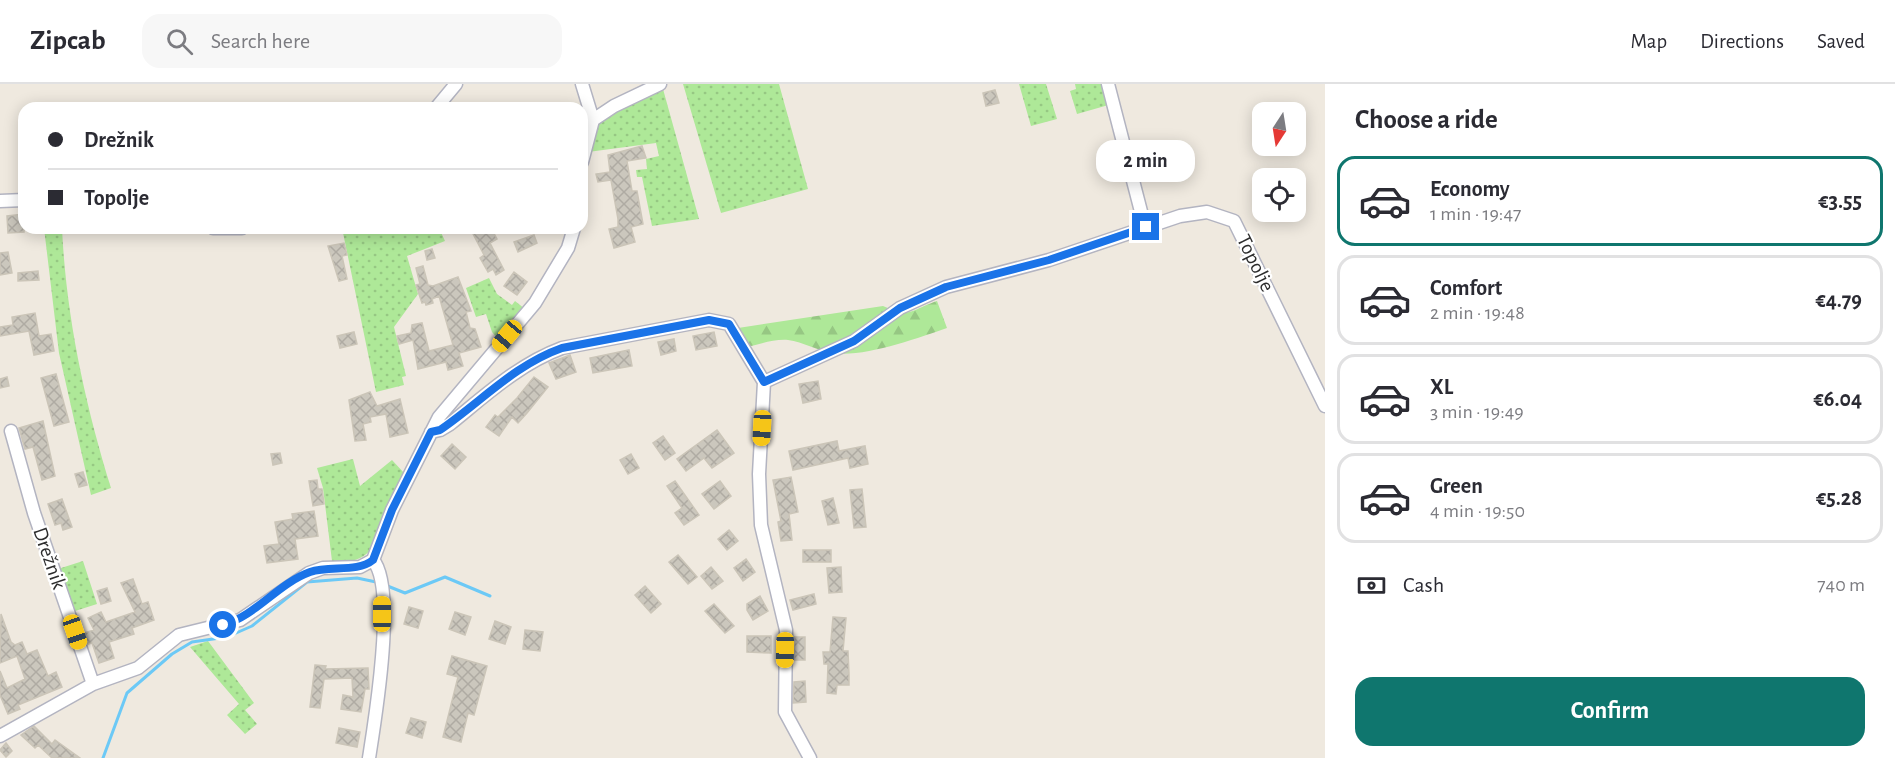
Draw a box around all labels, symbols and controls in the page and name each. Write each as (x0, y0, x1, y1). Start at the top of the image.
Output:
search box (142, 14, 562, 68)
icon: search (163, 25, 196, 58)
text: Zipcab (30, 27, 106, 55)
text: Search here (211, 30, 310, 52)
text: Map (1631, 31, 1667, 52)
text: Directions (1700, 31, 1784, 52)
text: Saved (1817, 31, 1865, 52)
north arrow (1252, 102, 1306, 156)
map controls (1252, 102, 1306, 222)
text: Choose a ride (1355, 106, 1498, 133)
text: Drežnik (84, 129, 154, 151)
callout: 2 min (1096, 140, 1196, 182)
text: 2 min (1123, 151, 1168, 171)
button: locate (1252, 168, 1306, 222)
icon: car (1358, 174, 1412, 228)
text: Economy (1430, 178, 1510, 200)
text: Topolje (84, 187, 149, 209)
text: €3.55 (1818, 190, 1862, 212)
text: 1 min · 19:47 (1430, 204, 1521, 224)
route end (1132, 213, 1159, 240)
street label: Topolje (1233, 231, 1278, 295)
icon: car (1358, 273, 1412, 327)
text: Comfort (1430, 277, 1502, 299)
text: €4.79 (1815, 289, 1862, 311)
text: 2 min · 19:48 (1430, 303, 1525, 323)
car (489, 316, 525, 356)
icon: car (1358, 372, 1412, 426)
text: XL (1430, 376, 1453, 398)
text: €6.04 (1814, 388, 1862, 410)
text: 3 min · 19:49 (1430, 402, 1524, 422)
car (752, 410, 772, 446)
icon: car (1358, 471, 1412, 525)
text: Green (1430, 475, 1483, 497)
text: €5.28 (1816, 487, 1862, 509)
text: 4 min · 19:50 (1430, 501, 1525, 521)
street label: Drežnik (29, 524, 70, 592)
icon: cash (1355, 569, 1388, 602)
text: Cash (1403, 574, 1444, 596)
text: 740 m (1817, 575, 1865, 595)
car (373, 596, 391, 632)
route start (209, 611, 236, 638)
car (61, 612, 89, 652)
car (776, 632, 794, 668)
button: Confirm (1355, 677, 1865, 746)

